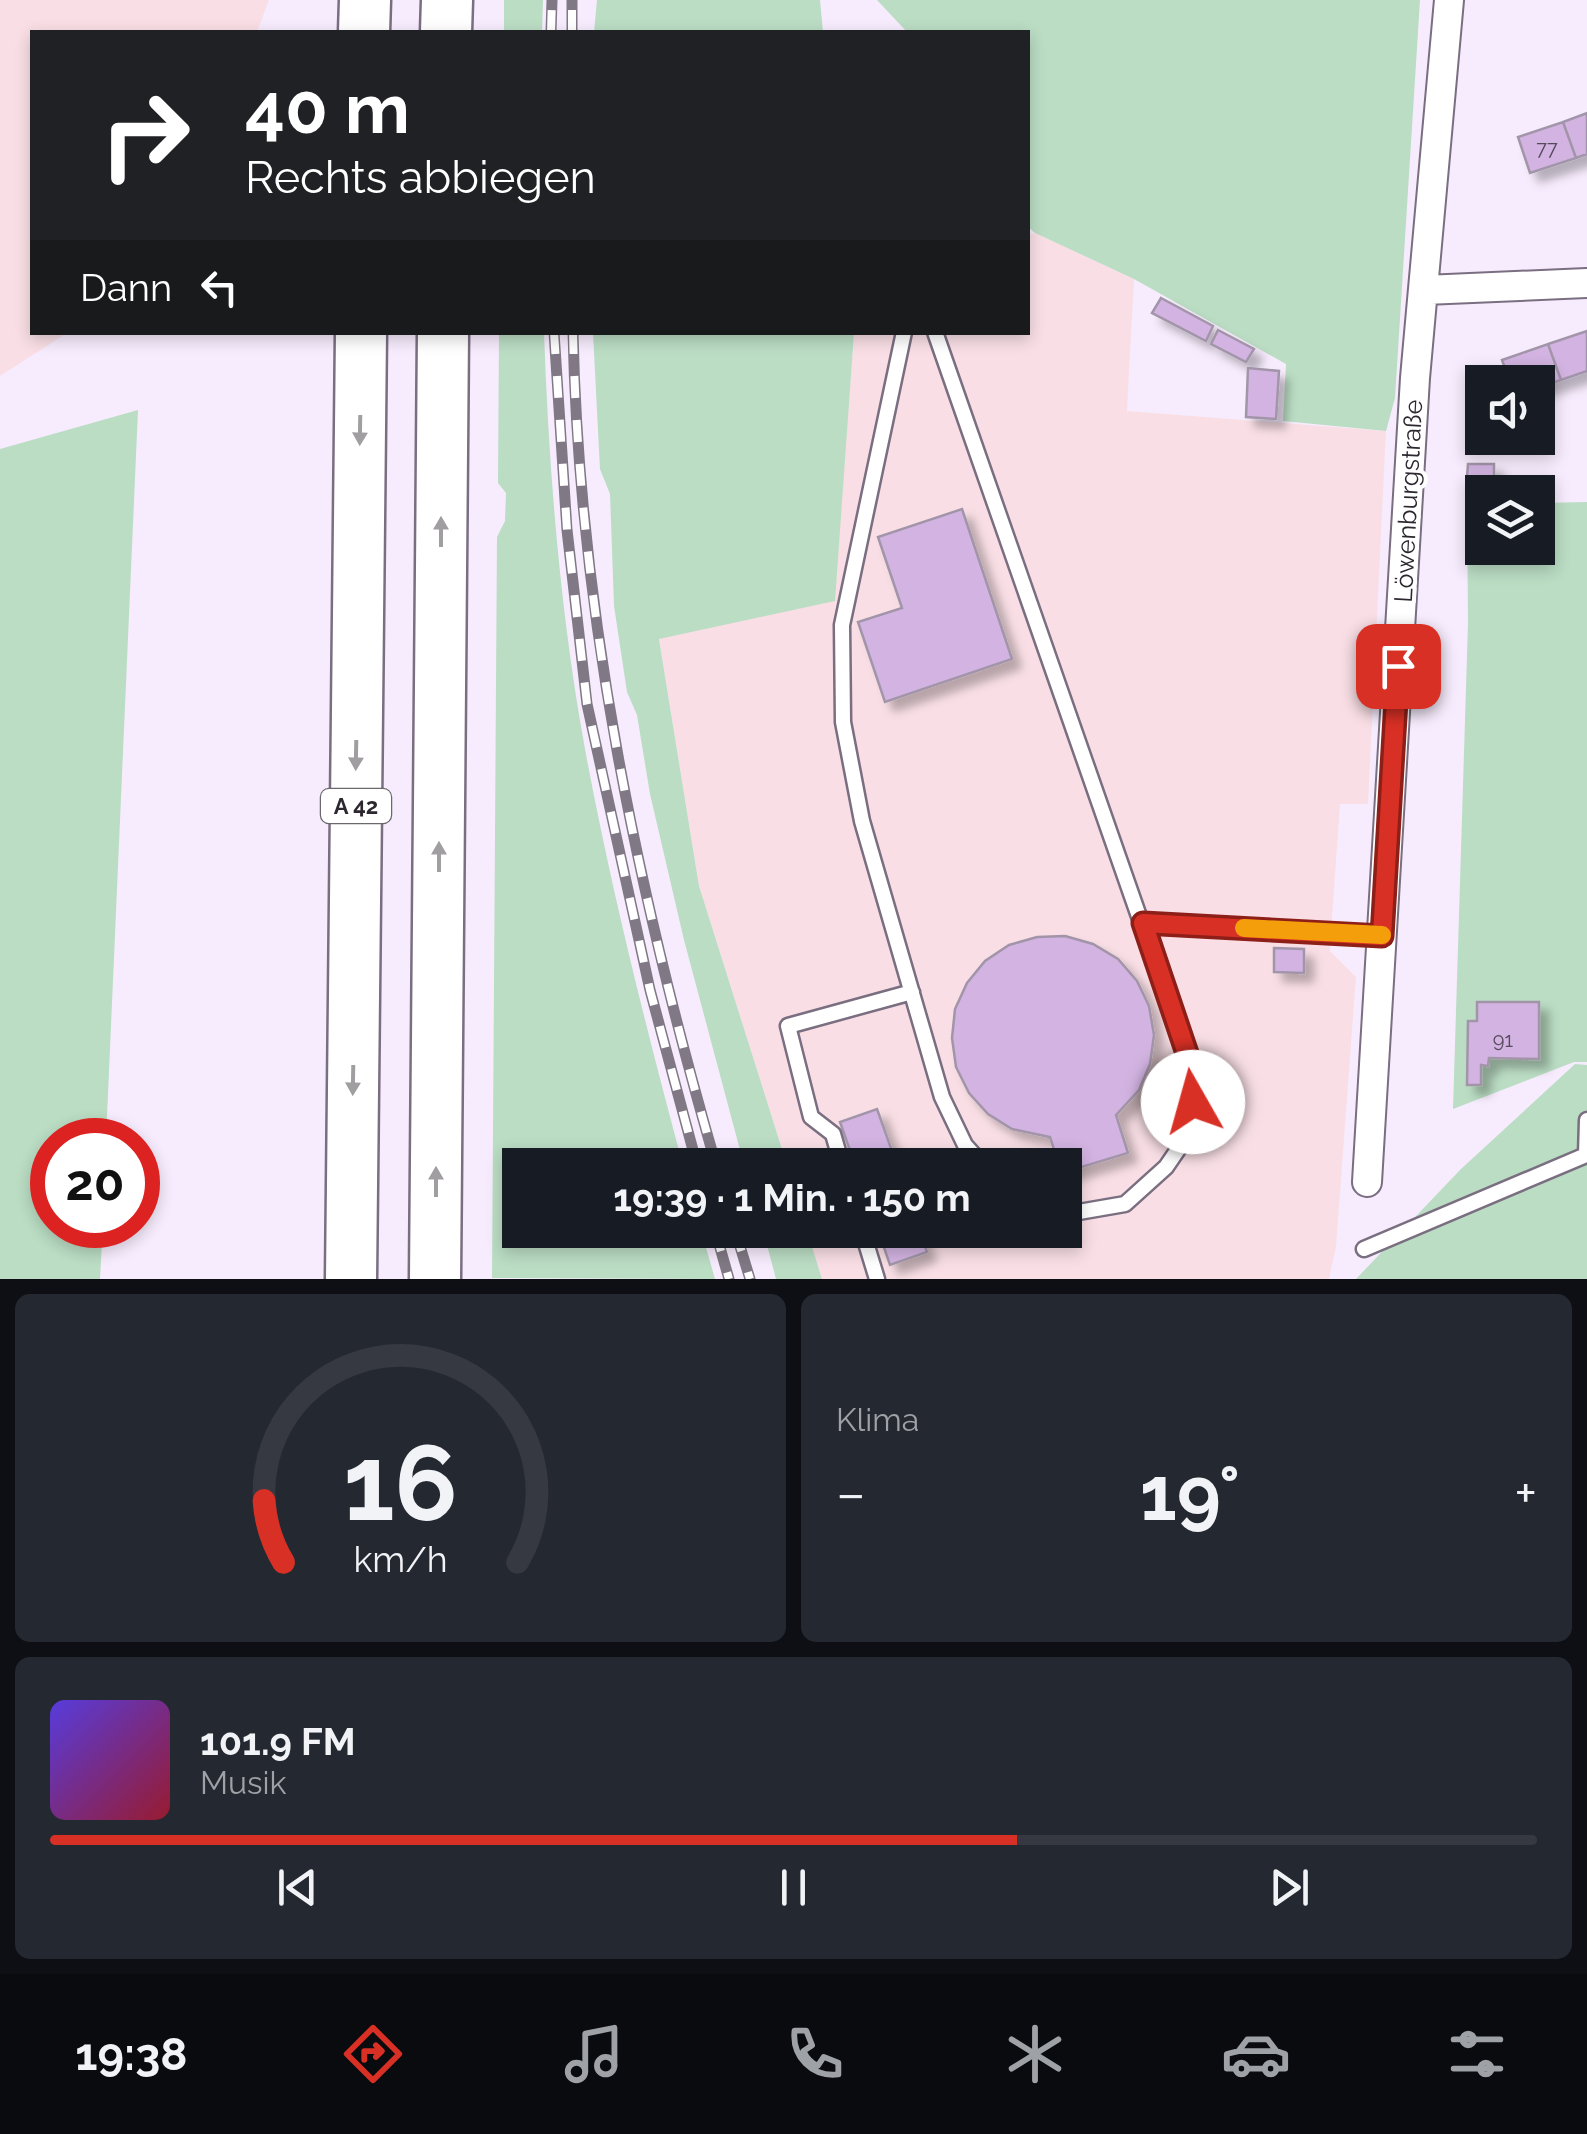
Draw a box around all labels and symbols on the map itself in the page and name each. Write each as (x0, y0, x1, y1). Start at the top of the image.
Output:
house number: 77 (1536, 136, 1558, 160)
street label: Löwenburgstraße (1388, 399, 1428, 603)
one-way arrow (351, 414, 367, 446)
one-way arrow (433, 515, 449, 547)
pin (1356, 624, 1441, 709)
one-way arrow (348, 739, 364, 771)
road number: A 42 (321, 789, 391, 823)
one-way arrow (431, 840, 447, 872)
house number: 91 (1493, 1028, 1514, 1052)
position arrow (1141, 1050, 1245, 1154)
one-way arrow (345, 1064, 361, 1096)
speed limit sign: 20 (30, 1118, 160, 1248)
one-way arrow (428, 1165, 444, 1197)

